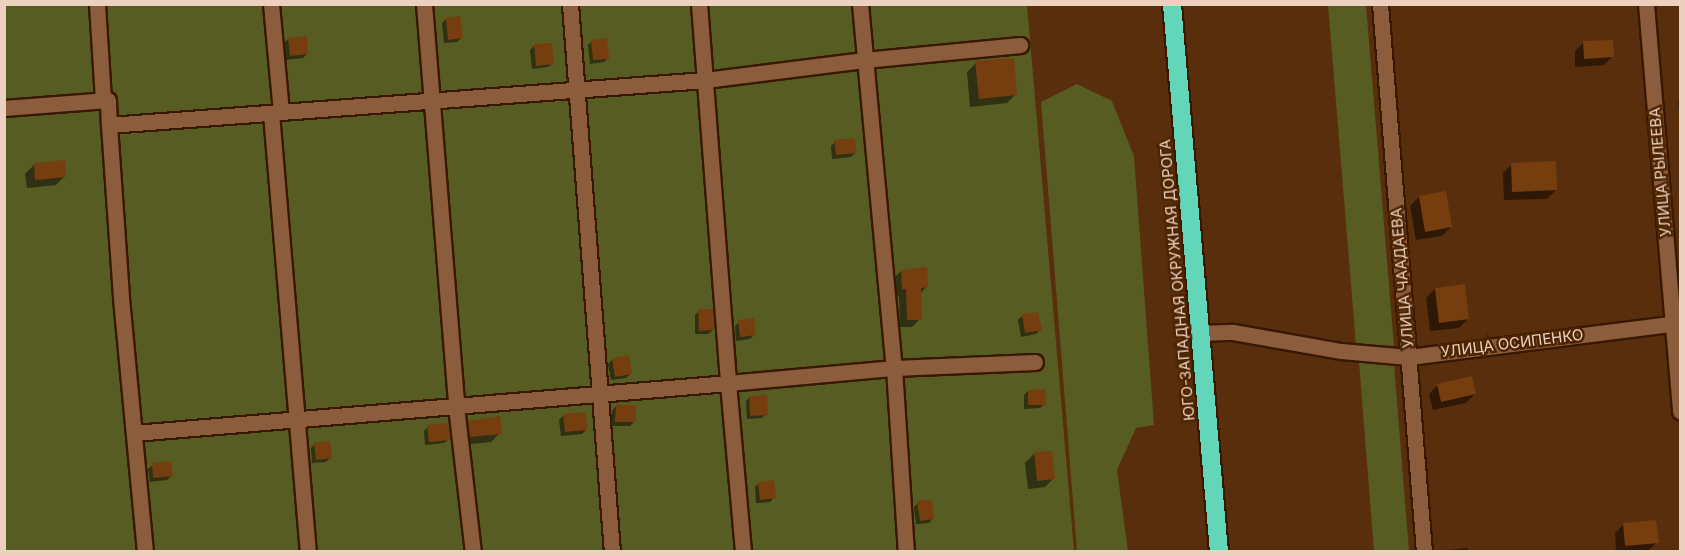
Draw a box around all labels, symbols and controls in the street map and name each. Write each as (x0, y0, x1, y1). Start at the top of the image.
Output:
street label: УЛИЦА РЫЛЕЕВА (1645, 107, 1675, 237)
street label: ЮГО-ЗАПАДНАЯ ОКРУЖНАЯ ДОРОГА (1156, 138, 1198, 422)
street label: УЛИЦА ЧААДАЕВА (1387, 207, 1417, 349)
street label: УЛИЦА ОСИПЕНКО (1440, 325, 1584, 361)

